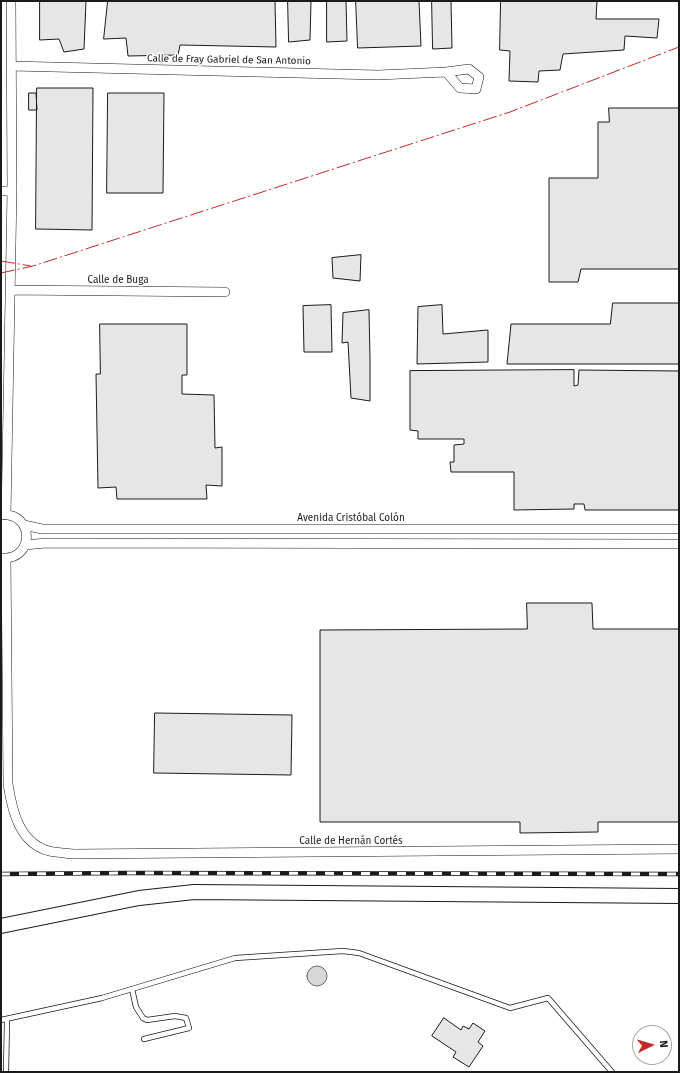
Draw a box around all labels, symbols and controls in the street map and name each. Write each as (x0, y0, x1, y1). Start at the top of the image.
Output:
street label: Calle de Fray Gabriel de San Antonio (147, 53, 311, 67)
street label: Calle de Buga (87, 274, 149, 286)
street label: Avenida Cristóbal Colón (297, 512, 405, 524)
street label: Calle de Hernán Cortés (299, 835, 403, 847)
north arrow (632, 1025, 672, 1065)
text: N (657, 1040, 670, 1048)

